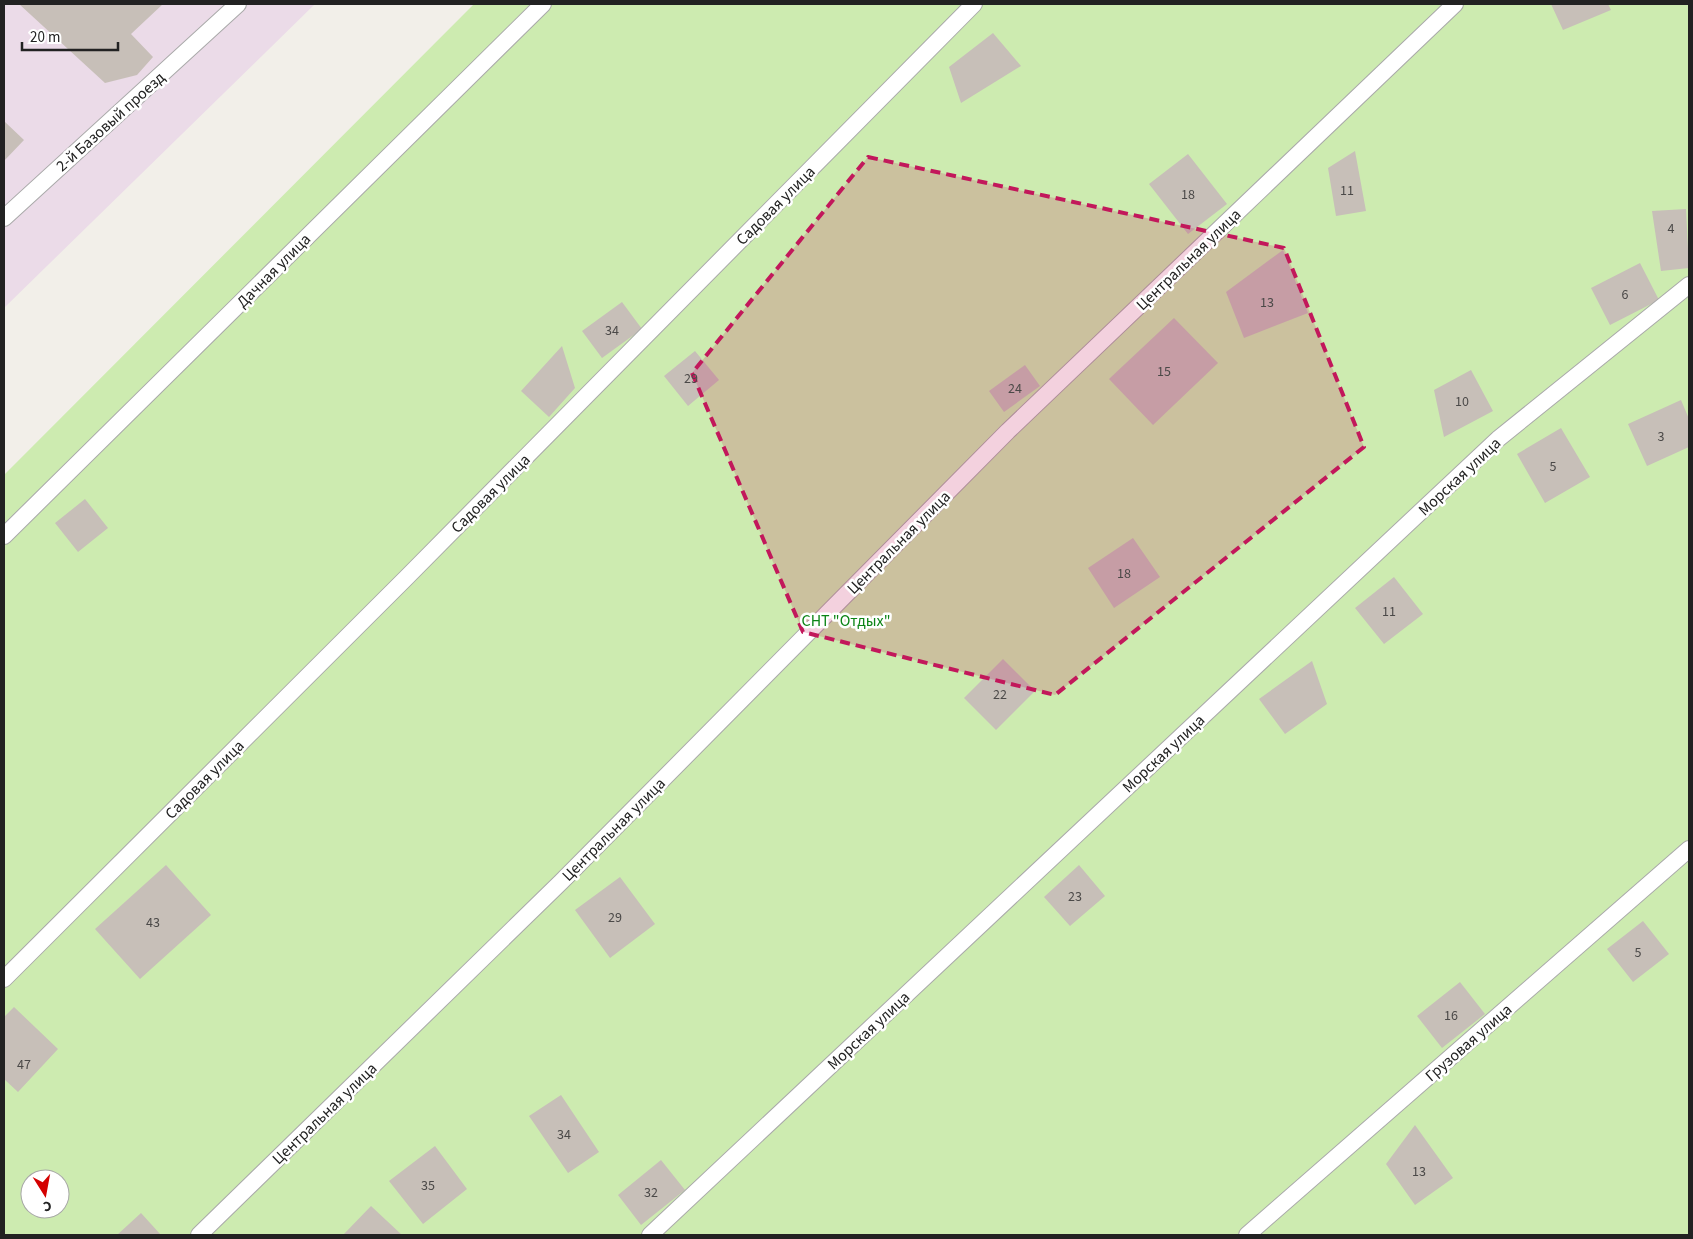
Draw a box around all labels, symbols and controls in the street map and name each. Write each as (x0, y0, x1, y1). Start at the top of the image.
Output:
scale bar (22, 20, 119, 52)
text: 20 m (30, 27, 60, 48)
street label: 2-й Базовый проезд (51, 66, 170, 177)
street label: Садовая улица (731, 161, 820, 250)
house number: 11 (1340, 181, 1354, 201)
house number: 18 (1181, 185, 1195, 205)
street label: Центральная улица (1131, 204, 1246, 316)
house number: 4 (1668, 219, 1675, 239)
street label: Дачная улица (232, 229, 316, 313)
house number: 6 (1622, 285, 1629, 305)
house number: 13 (1260, 293, 1274, 313)
house number: 34 (605, 321, 619, 341)
house number: 15 (1157, 362, 1171, 382)
house number: 29 (684, 369, 698, 389)
house number: 24 (1008, 379, 1022, 399)
house number: 10 (1455, 392, 1469, 412)
house number: 3 (1658, 427, 1665, 447)
street label: Морская улица (1414, 433, 1506, 521)
street label: Садовая улица (446, 449, 535, 538)
house number: 5 (1550, 457, 1557, 477)
street label: Центральная улица (842, 486, 955, 599)
house number: 18 (1117, 564, 1131, 584)
house number: 11 (1382, 602, 1396, 622)
park label: СНТ "Отдых" (802, 610, 890, 632)
house number: 22 (993, 685, 1007, 705)
street label: Морская улица (1118, 710, 1210, 798)
street label: Садовая улица (160, 735, 249, 824)
street label: Центральная улица (557, 773, 670, 886)
house number: 23 (1068, 887, 1082, 907)
house number: 29 (608, 908, 622, 928)
house number: 43 (146, 913, 160, 933)
house number: 5 (1635, 943, 1642, 963)
street label: Морская улица (823, 987, 915, 1075)
street label: Грузовая улица (1420, 999, 1517, 1087)
house number: 16 (1444, 1006, 1458, 1026)
house number: 47 (17, 1055, 31, 1075)
street label: Центральная улица (267, 1058, 382, 1170)
house number: 34 (557, 1125, 571, 1145)
house number: 13 (1412, 1162, 1426, 1182)
north arrow (20, 1169, 70, 1219)
house number: 35 (421, 1176, 435, 1196)
house number: 32 (644, 1183, 658, 1203)
text: С (41, 1195, 53, 1216)

